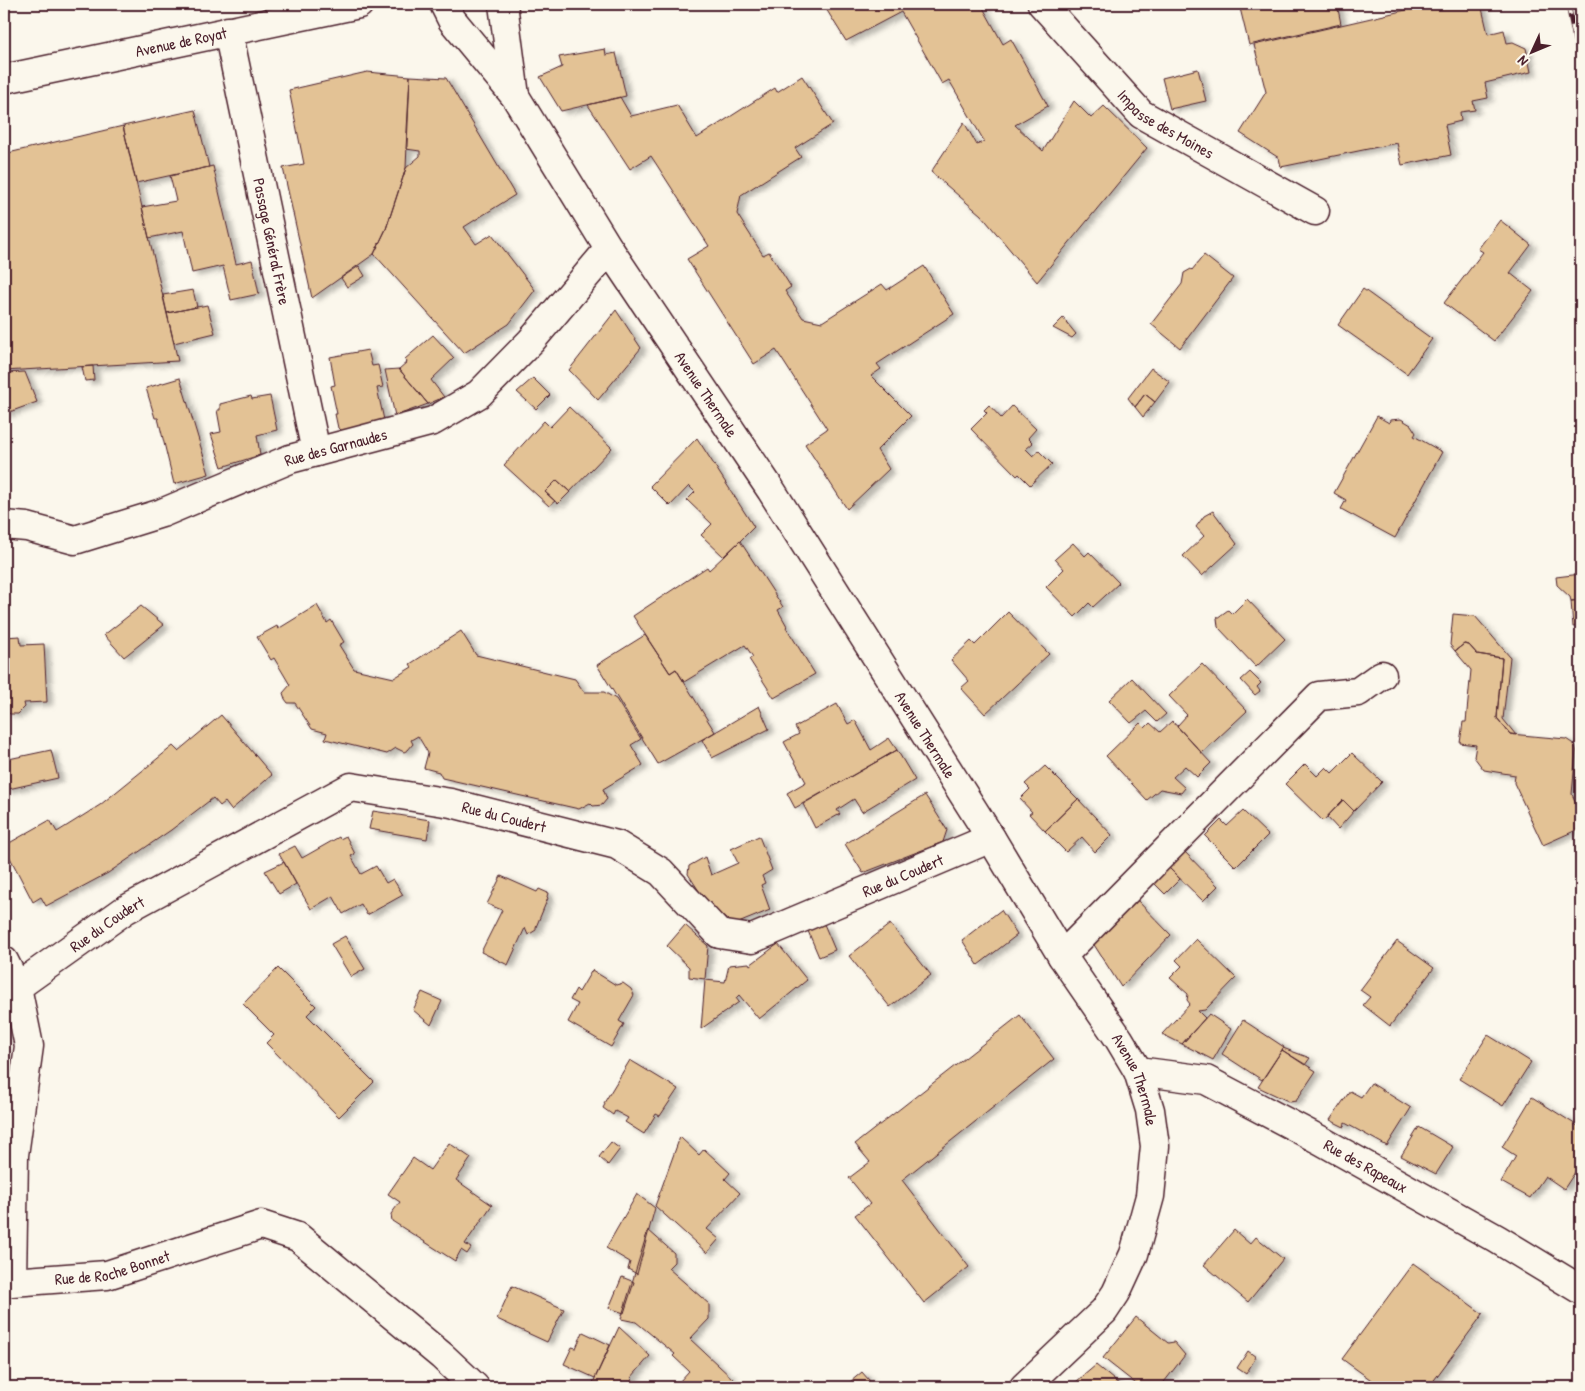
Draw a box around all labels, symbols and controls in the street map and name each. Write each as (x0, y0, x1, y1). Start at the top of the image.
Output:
street label: Avenue de Royat (133, 21, 229, 62)
north arrow (1508, 28, 1558, 78)
text: N (1512, 52, 1532, 71)
street label: Impasse des Moines (1113, 84, 1218, 164)
street label: Passage Général Frère (248, 176, 296, 307)
street label: Avenue Thermale (670, 347, 744, 442)
street label: Rue des Garnaudes (281, 423, 389, 471)
street label: Avenue Thermale (890, 687, 962, 783)
street label: Rue du Coudert (460, 795, 549, 838)
street label: Rue du Coudert (859, 848, 947, 902)
street label: Rue du Coudert (65, 890, 149, 957)
street label: Avenue Thermale (1107, 1029, 1163, 1128)
street label: Rue des Rapeaux (1320, 1133, 1412, 1198)
street label: Rue de Roche Bonnet (54, 1244, 173, 1290)

